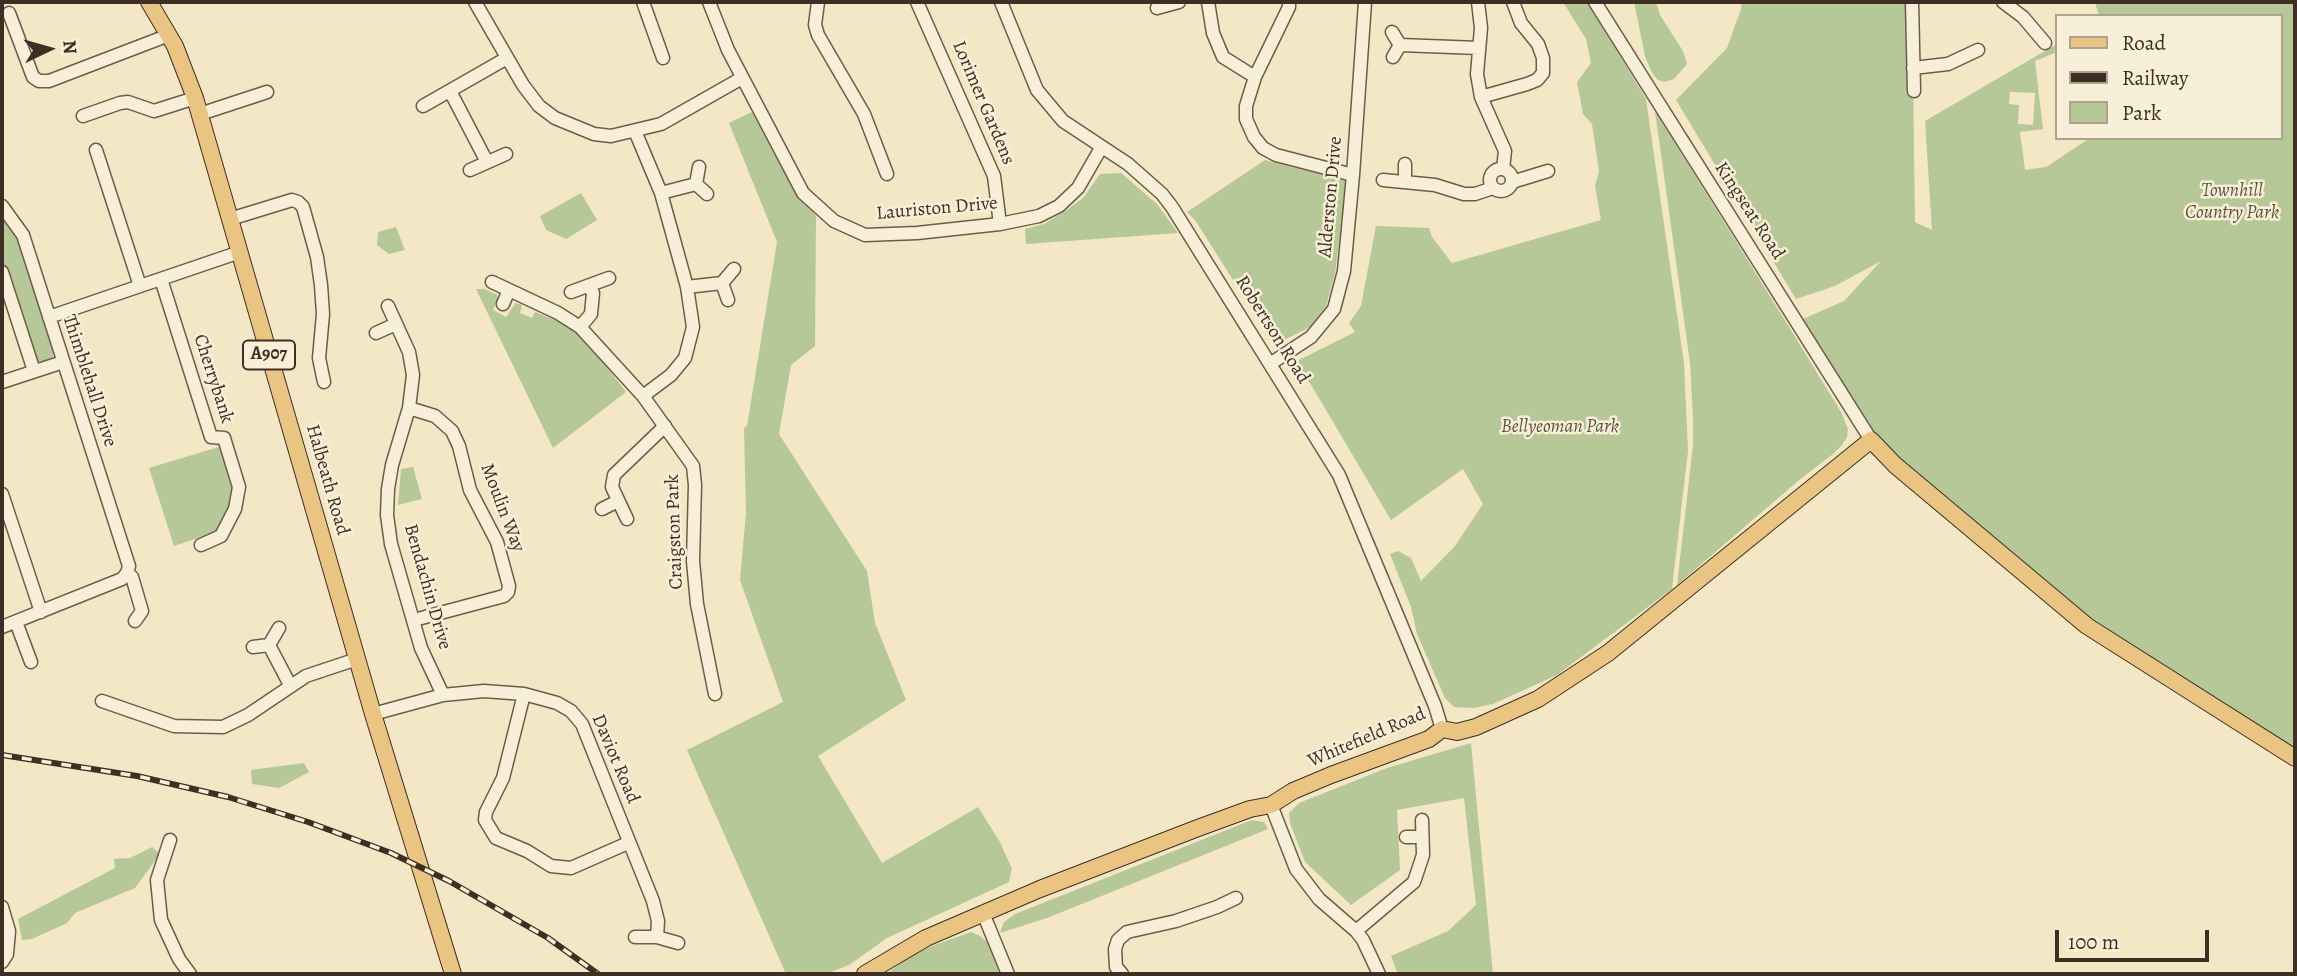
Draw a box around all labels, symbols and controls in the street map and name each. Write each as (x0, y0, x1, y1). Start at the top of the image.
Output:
north arrow (14, 14, 84, 84)
legend (2056, 14, 2283, 140)
text: Road (2122, 29, 2166, 57)
street label: Lorimer Gardens (947, 38, 1019, 168)
text: N (56, 39, 83, 55)
text: Railway (2122, 64, 2188, 92)
text: Park (2122, 99, 2161, 127)
street label: Alderston Drive (1314, 135, 1348, 259)
street label: Kingseat Road (1709, 158, 1789, 264)
park label: Townhill Country Park (2185, 180, 2279, 224)
street label: Lauriston Drive (875, 192, 999, 226)
street label: Robertson Road (1230, 272, 1314, 388)
street label: Thimblehall Drive (57, 312, 121, 450)
street label: Cherrybank (188, 332, 238, 426)
road number: A907 (243, 340, 295, 370)
park label: Bellyeoman Park (1501, 416, 1619, 438)
street label: Halbeath Road (300, 422, 354, 538)
street label: Moulin Way (475, 461, 529, 555)
street label: Craigston Park (662, 474, 688, 590)
street label: Bendachin Drive (398, 522, 456, 652)
street label: Whitefield Road (1305, 703, 1429, 773)
street label: Daviot Road (586, 711, 644, 807)
scale bar (2059, 916, 2213, 960)
text: 100 m (2068, 928, 2119, 956)

